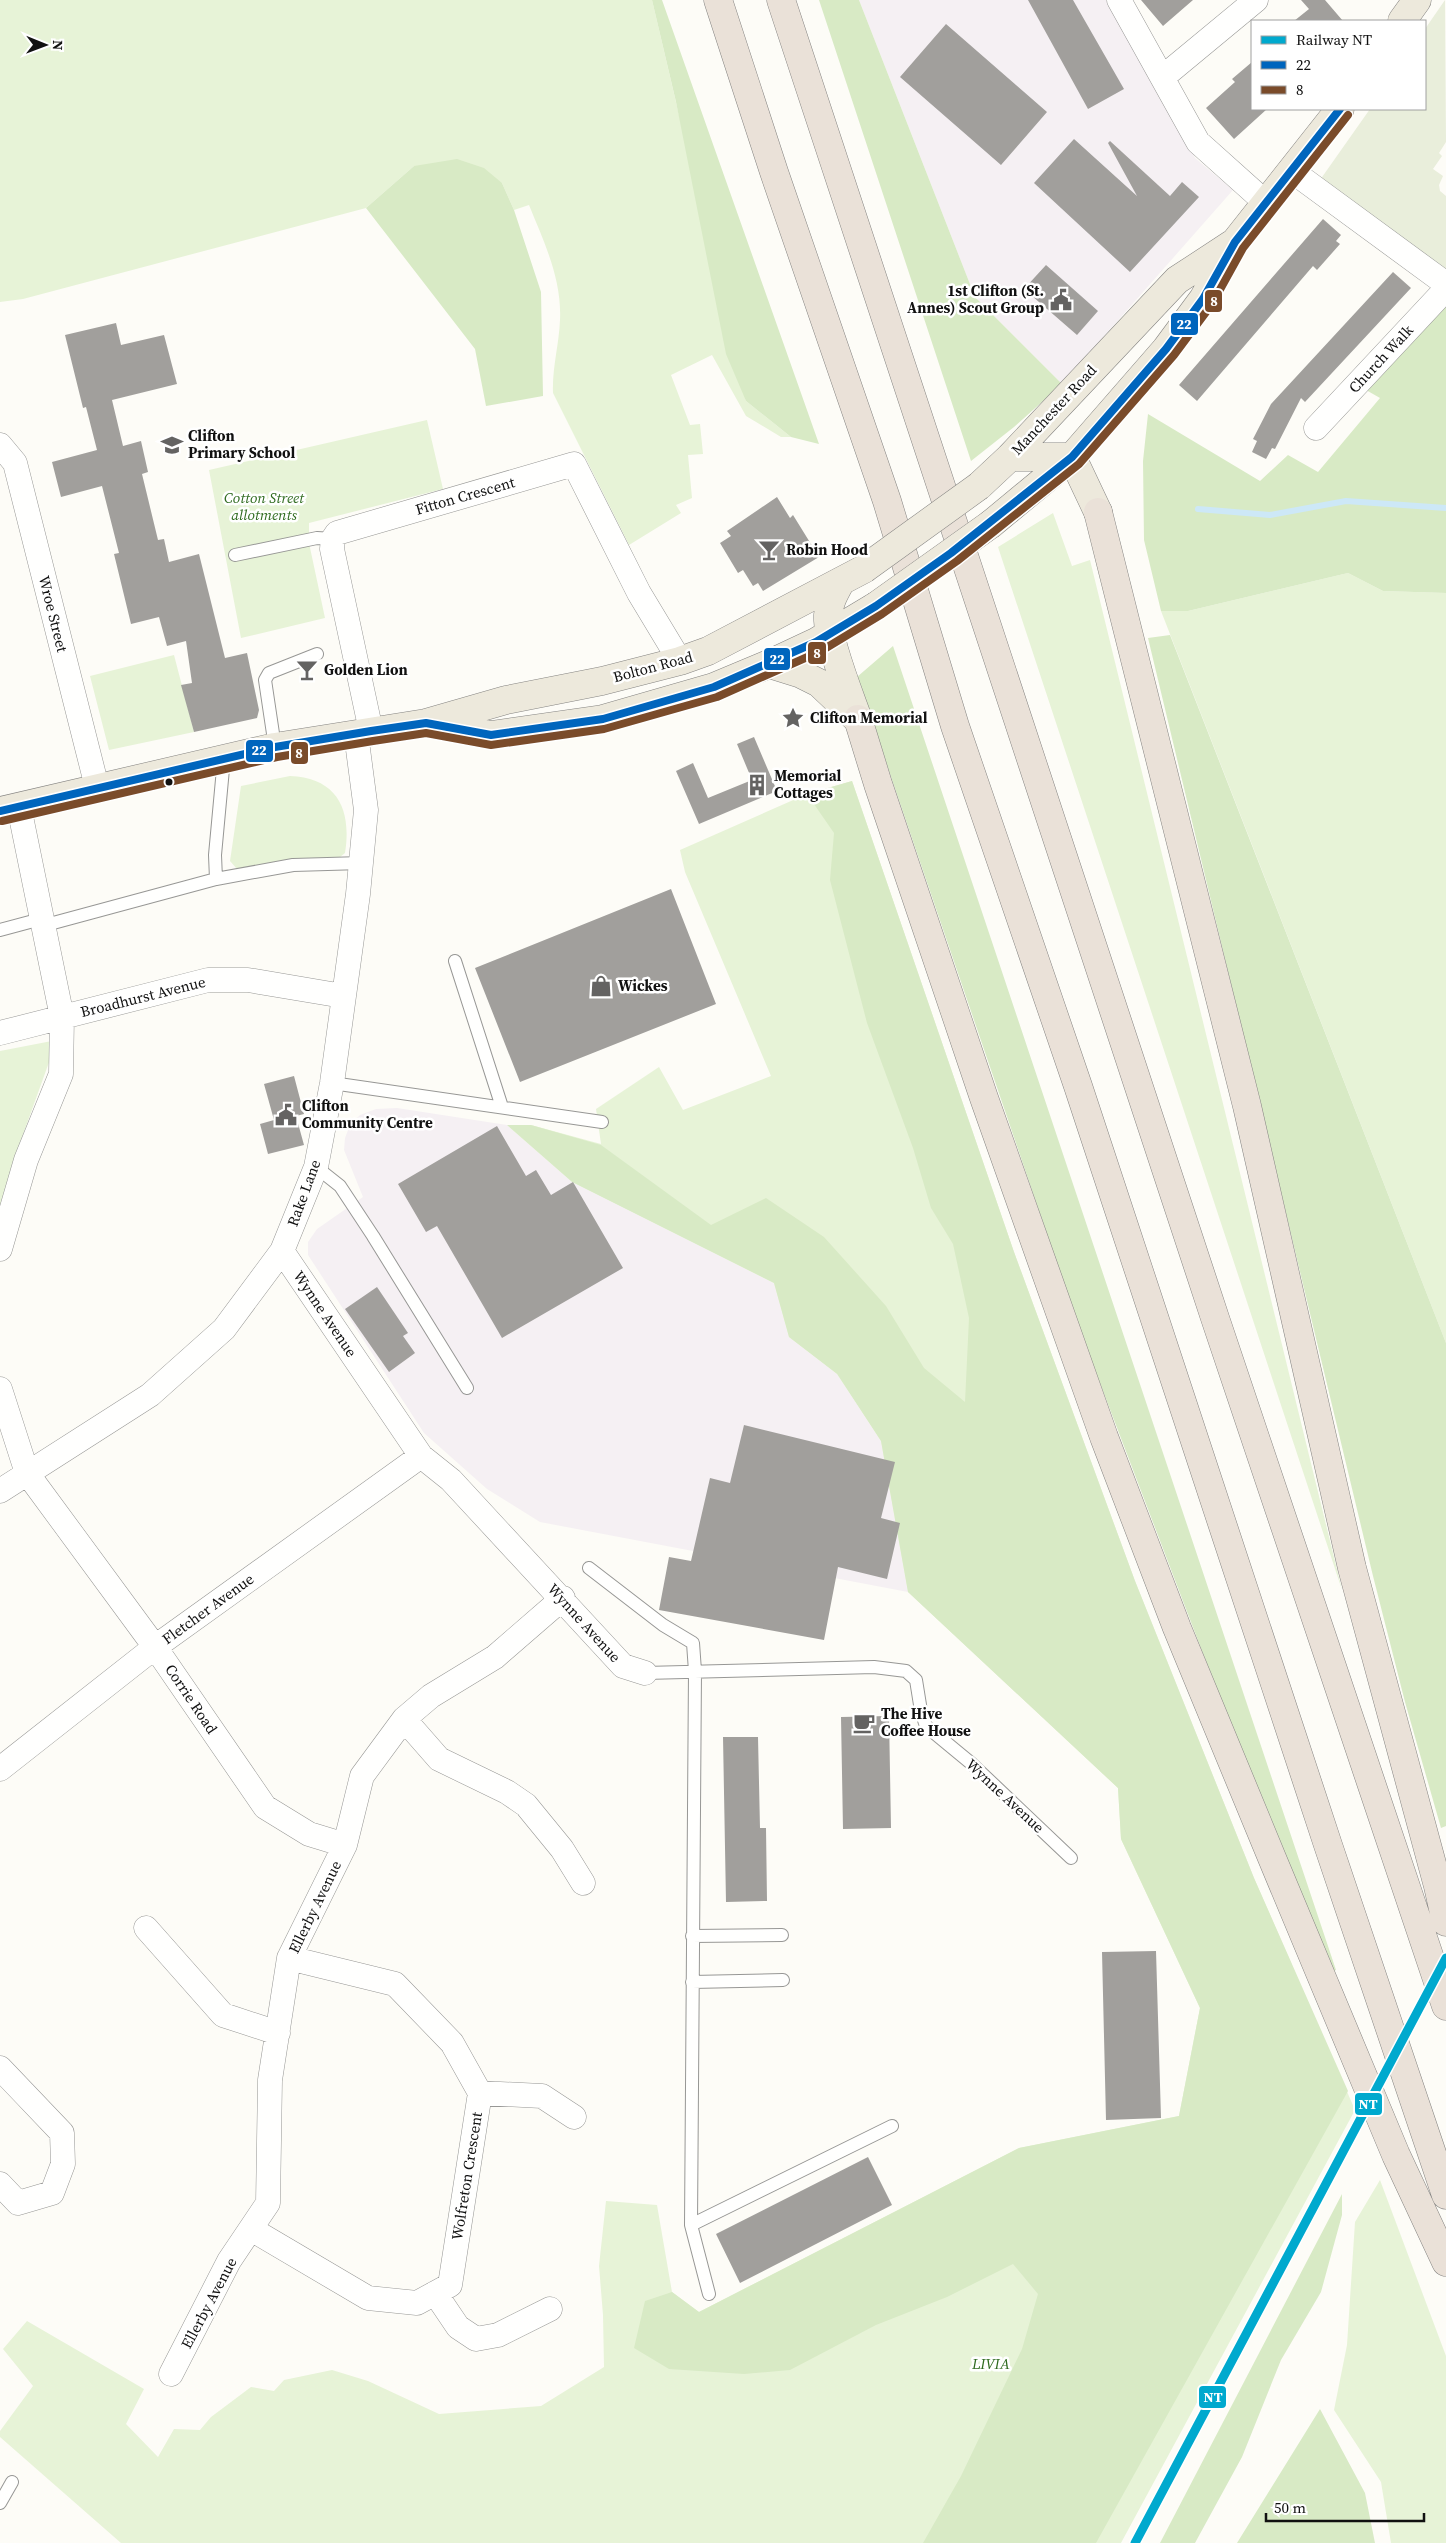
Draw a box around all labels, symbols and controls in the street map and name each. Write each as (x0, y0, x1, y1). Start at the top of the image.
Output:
north arrow (20, 20, 70, 70)
legend (1251, 20, 1426, 110)
text: Railway NT (1296, 29, 1372, 50)
text: N (48, 40, 68, 51)
text: 22 (1296, 54, 1311, 75)
text: 8 (1296, 79, 1304, 100)
place label: 1st Clifton (St. Annes) Scout Group (907, 280, 1044, 318)
public building icon: 1st Clifton (St. Annes) Scout Group (1048, 287, 1074, 313)
line badge: 8 (1204, 289, 1223, 313)
text: 8 (1210, 291, 1218, 311)
line badge: 22 (1170, 312, 1199, 336)
text: 22 (1176, 314, 1192, 334)
street label: Church Walk (1344, 319, 1418, 397)
street label: Manchester Road (1006, 360, 1101, 459)
place label: Clifton Primary School (188, 425, 295, 463)
school or university icon: Clifton Primary School (159, 432, 185, 458)
street label: Fitton Crescent (413, 471, 517, 520)
park label: Cotton Street allotments (224, 487, 305, 525)
bar icon: Robin Hood (756, 537, 782, 563)
place label: Robin Hood (786, 539, 868, 560)
street label: Wroe Street (34, 573, 73, 654)
line badge: 8 (807, 641, 827, 665)
text: 8 (813, 643, 821, 663)
street label: Bolton Road (611, 646, 696, 687)
line badge: 22 (763, 647, 791, 671)
text: 22 (769, 649, 785, 669)
bar icon: Golden Lion (294, 657, 320, 683)
place label: Golden Lion (324, 659, 408, 680)
place icon: Clifton Memorial (780, 705, 806, 731)
place label: Clifton Memorial (810, 707, 928, 728)
line badge: 22 (245, 739, 274, 763)
text: 22 (251, 740, 267, 760)
line badge: 8 (290, 741, 309, 765)
text: 8 (295, 743, 303, 763)
place label: Memorial Cottages (774, 765, 842, 803)
building icon: Memorial Cottages (744, 772, 770, 798)
unlabelled marker (164, 777, 174, 787)
street label: Broadhurst Avenue (78, 971, 208, 1022)
shop icon: Wickes (588, 973, 614, 999)
place label: Wickes (618, 975, 668, 996)
place label: Clifton Community Centre (302, 1095, 433, 1133)
public building icon: Clifton Community Centre (273, 1102, 299, 1128)
street label: Rake Lane (282, 1156, 325, 1229)
street label: Wynne Avenue (289, 1266, 362, 1361)
street label: Fletcher Avenue (158, 1568, 258, 1649)
street label: Wynne Avenue (543, 1578, 626, 1667)
street label: Corrie Road (160, 1660, 223, 1738)
place label: The Hive Coffee House (881, 1703, 971, 1741)
cafe icon: The Hive Coffee House (851, 1710, 877, 1736)
street label: Wynne Avenue (962, 1754, 1049, 1838)
street label: Ellerby Avenue (283, 1857, 346, 1957)
line badge: NT (1354, 2092, 1383, 2116)
text: NT (1358, 2094, 1378, 2114)
street label: Wolfreton Crescent (446, 2110, 487, 2241)
street label: Ellerby Avenue (176, 2253, 242, 2352)
park label: LIVIA (971, 2353, 1010, 2374)
line badge: NT (1198, 2385, 1227, 2409)
text: NT (1203, 2387, 1223, 2407)
scale bar (1266, 2490, 1424, 2522)
text: 50 m (1274, 2497, 1306, 2518)

